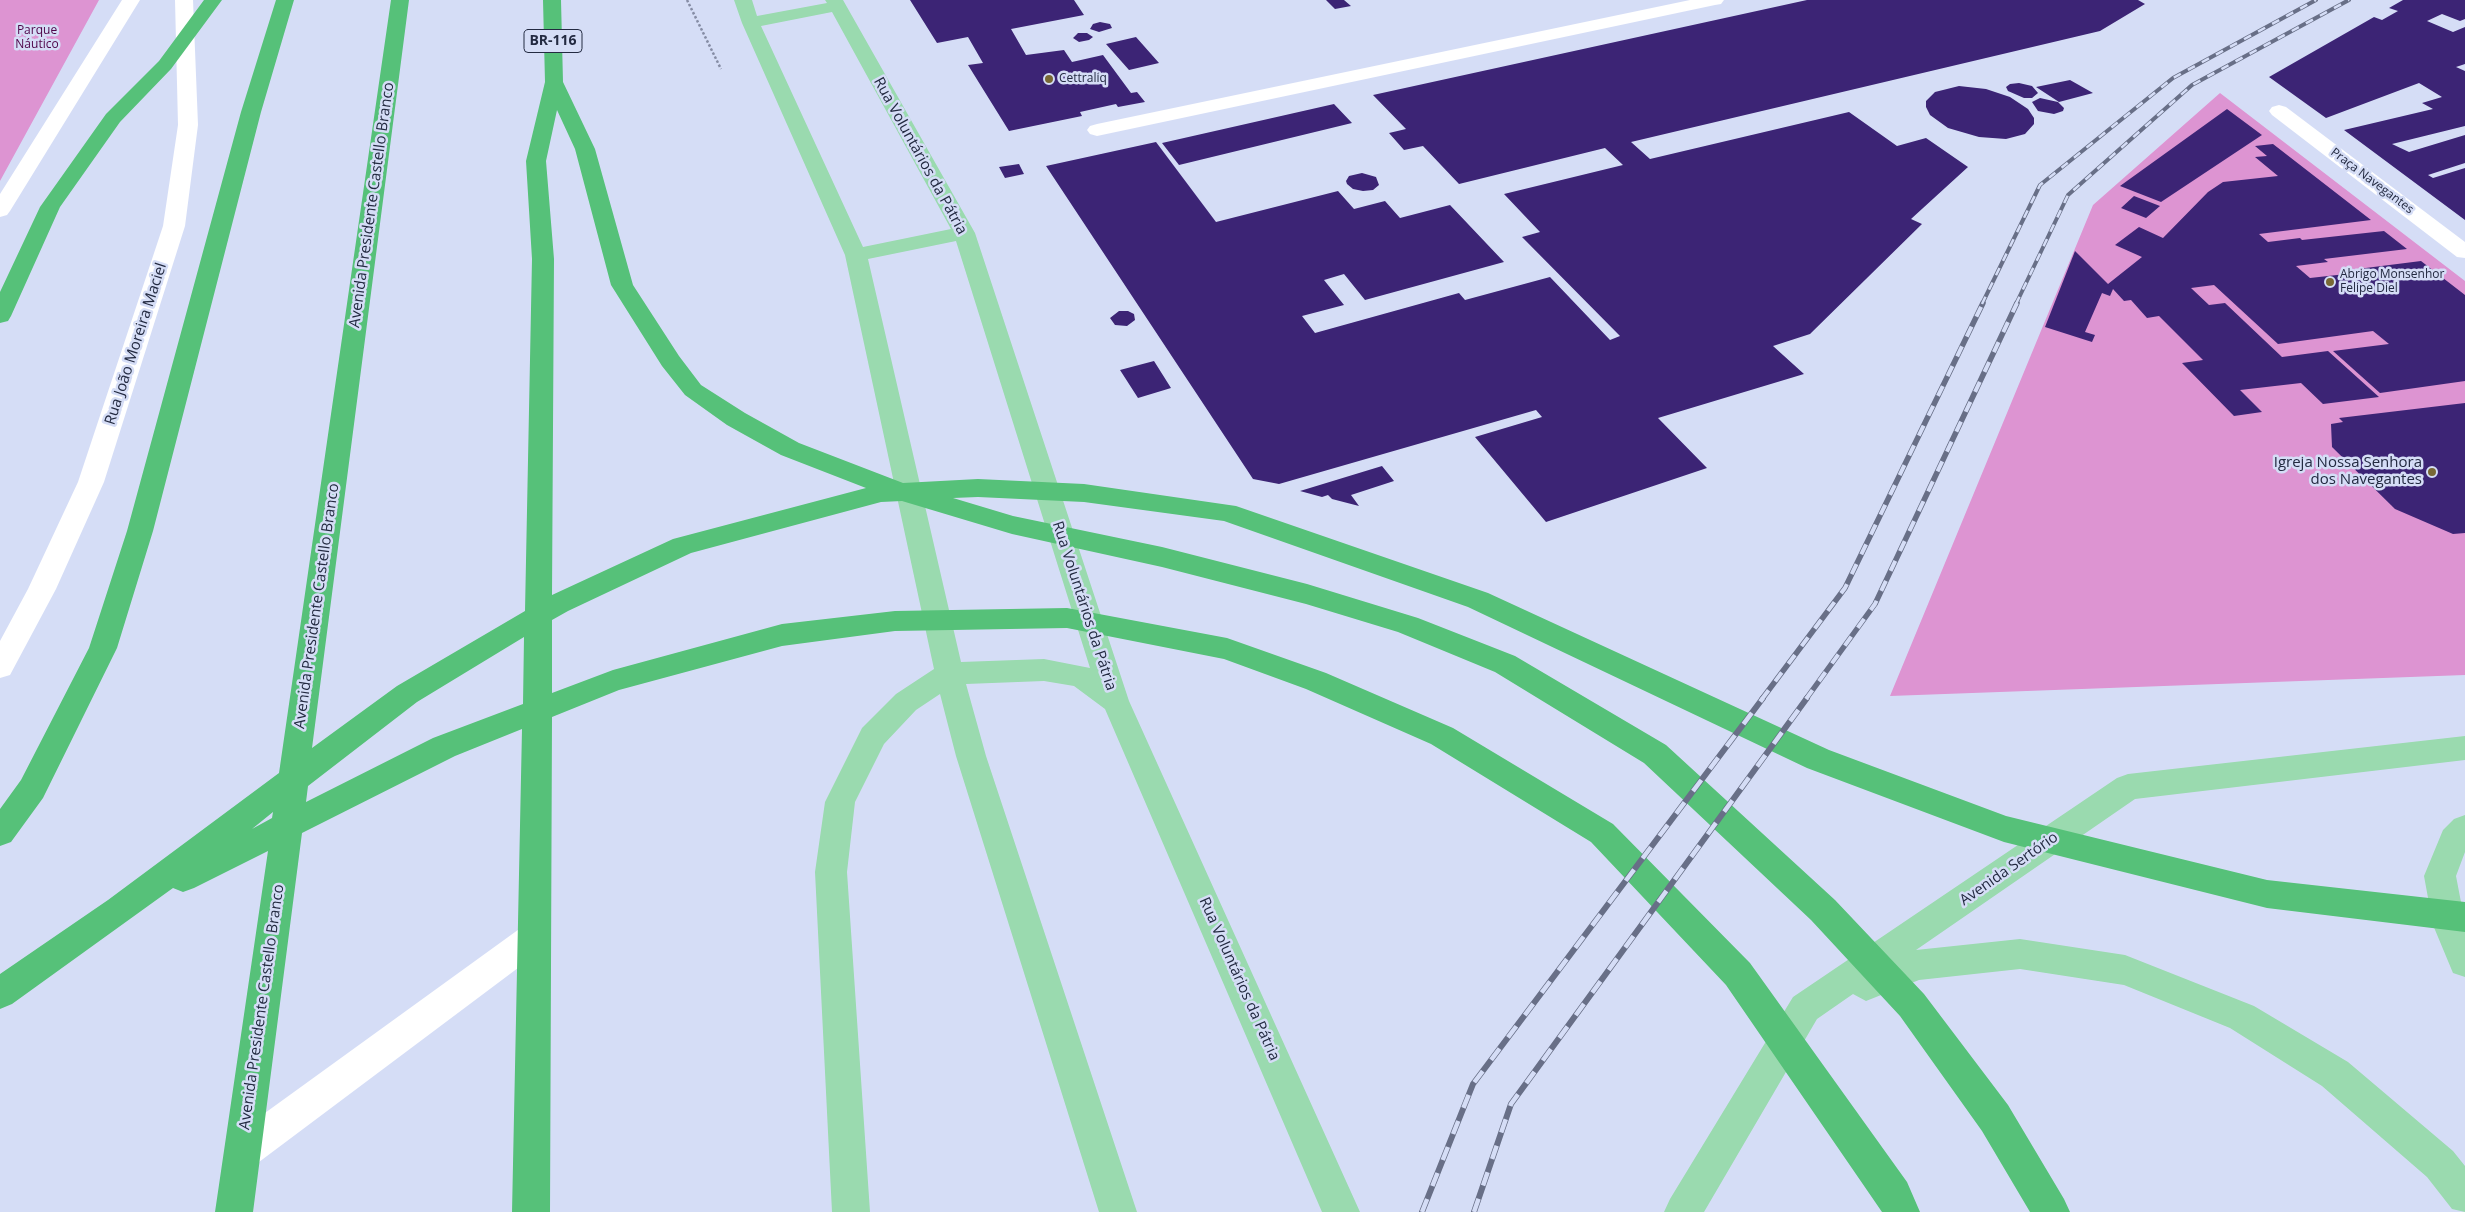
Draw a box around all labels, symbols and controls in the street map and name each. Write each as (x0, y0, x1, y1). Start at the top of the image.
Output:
park label: Parque Náutico (15, 24, 59, 52)
road number: BR-116 (524, 29, 582, 52)
place label: Cettraliq (1059, 72, 1107, 86)
marker: Cettraliq (1043, 73, 1055, 85)
street label: Rua Voluntários da Pátria (869, 74, 971, 238)
street label: Avenida Presidente Castello Branco (346, 81, 398, 329)
street label: Praça Navegantes (2328, 145, 2416, 217)
street label: Rua João Moreira Maciel (101, 261, 171, 427)
place label: Abrigo Monsenhor Felipe Diel (2340, 268, 2444, 296)
marker: Abrigo Monsenhor Felipe Diel (2324, 276, 2336, 288)
place label: Igreja Nossa Senhora dos Navegantes (2274, 454, 2422, 489)
marker: Igreja Nossa Senhora dos Navegantes (2426, 466, 2438, 478)
street label: Avenida Presidente Castello Branco (291, 482, 343, 730)
street label: Rua Voluntários da Pátria (1048, 519, 1120, 693)
street label: Avenida Sertório (1956, 828, 2062, 910)
street label: Avenida Presidente Castello Branco (236, 883, 288, 1131)
street label: Rua Voluntários da Pátria (1195, 895, 1283, 1063)

